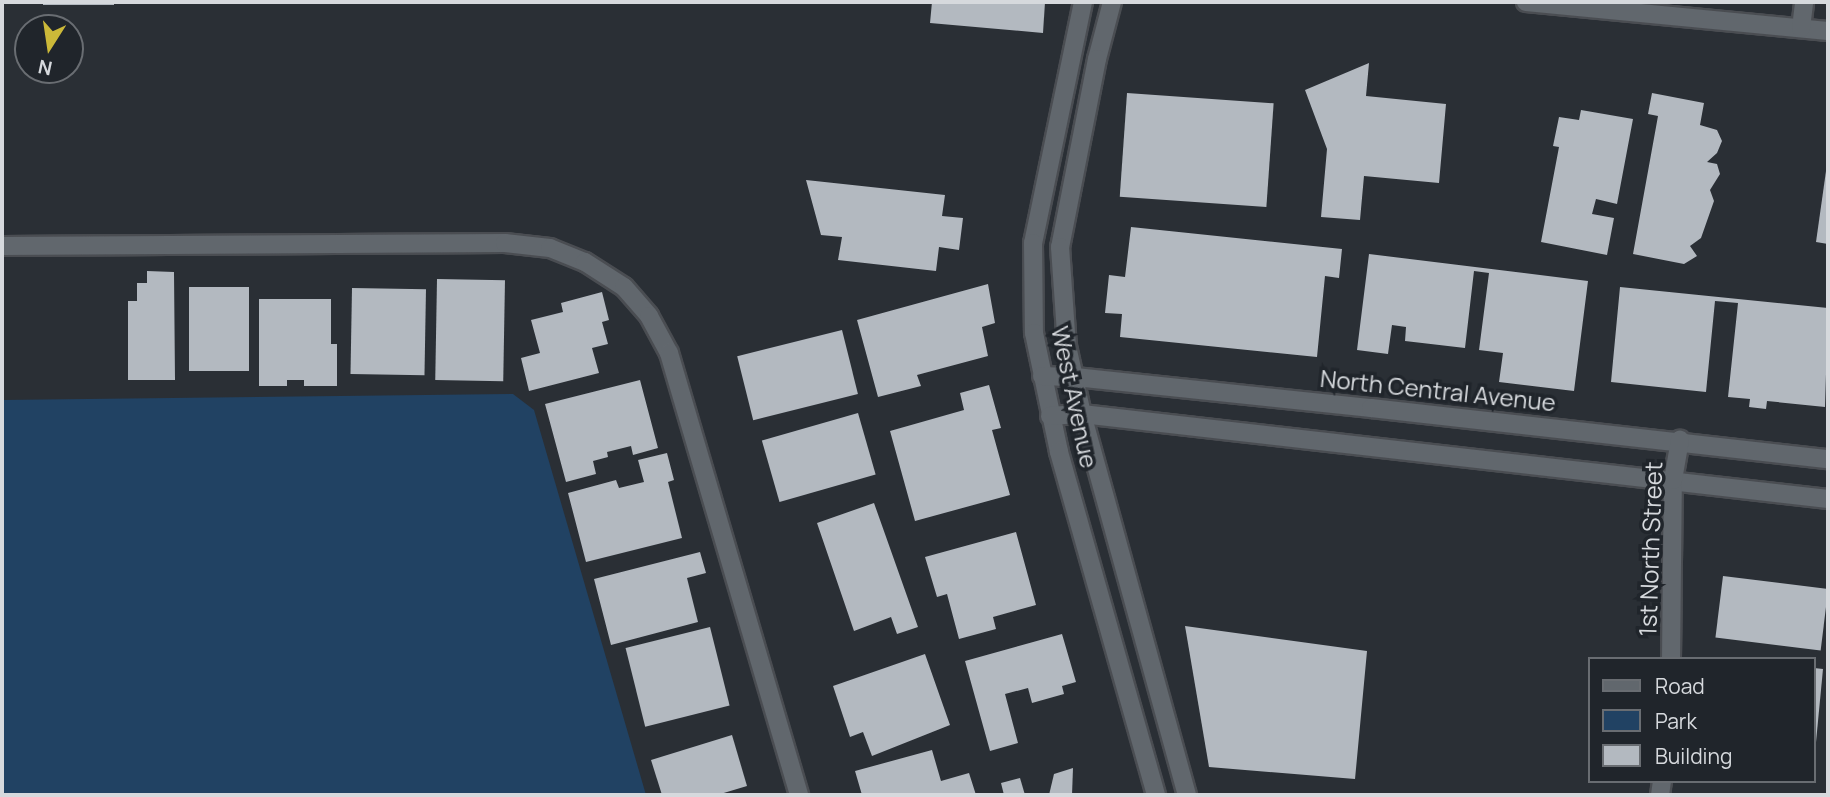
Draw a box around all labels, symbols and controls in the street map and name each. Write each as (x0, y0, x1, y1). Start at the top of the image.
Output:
north arrow (14, 14, 84, 84)
text: N (36, 53, 54, 82)
street label: West Avenue (1046, 323, 1104, 471)
street label: North Central Avenue (1319, 363, 1557, 417)
street label: 1st North Street (1633, 461, 1667, 637)
legend (1588, 657, 1816, 783)
text: Road (1655, 672, 1705, 700)
text: Park (1655, 707, 1697, 735)
text: Building (1655, 742, 1732, 770)

